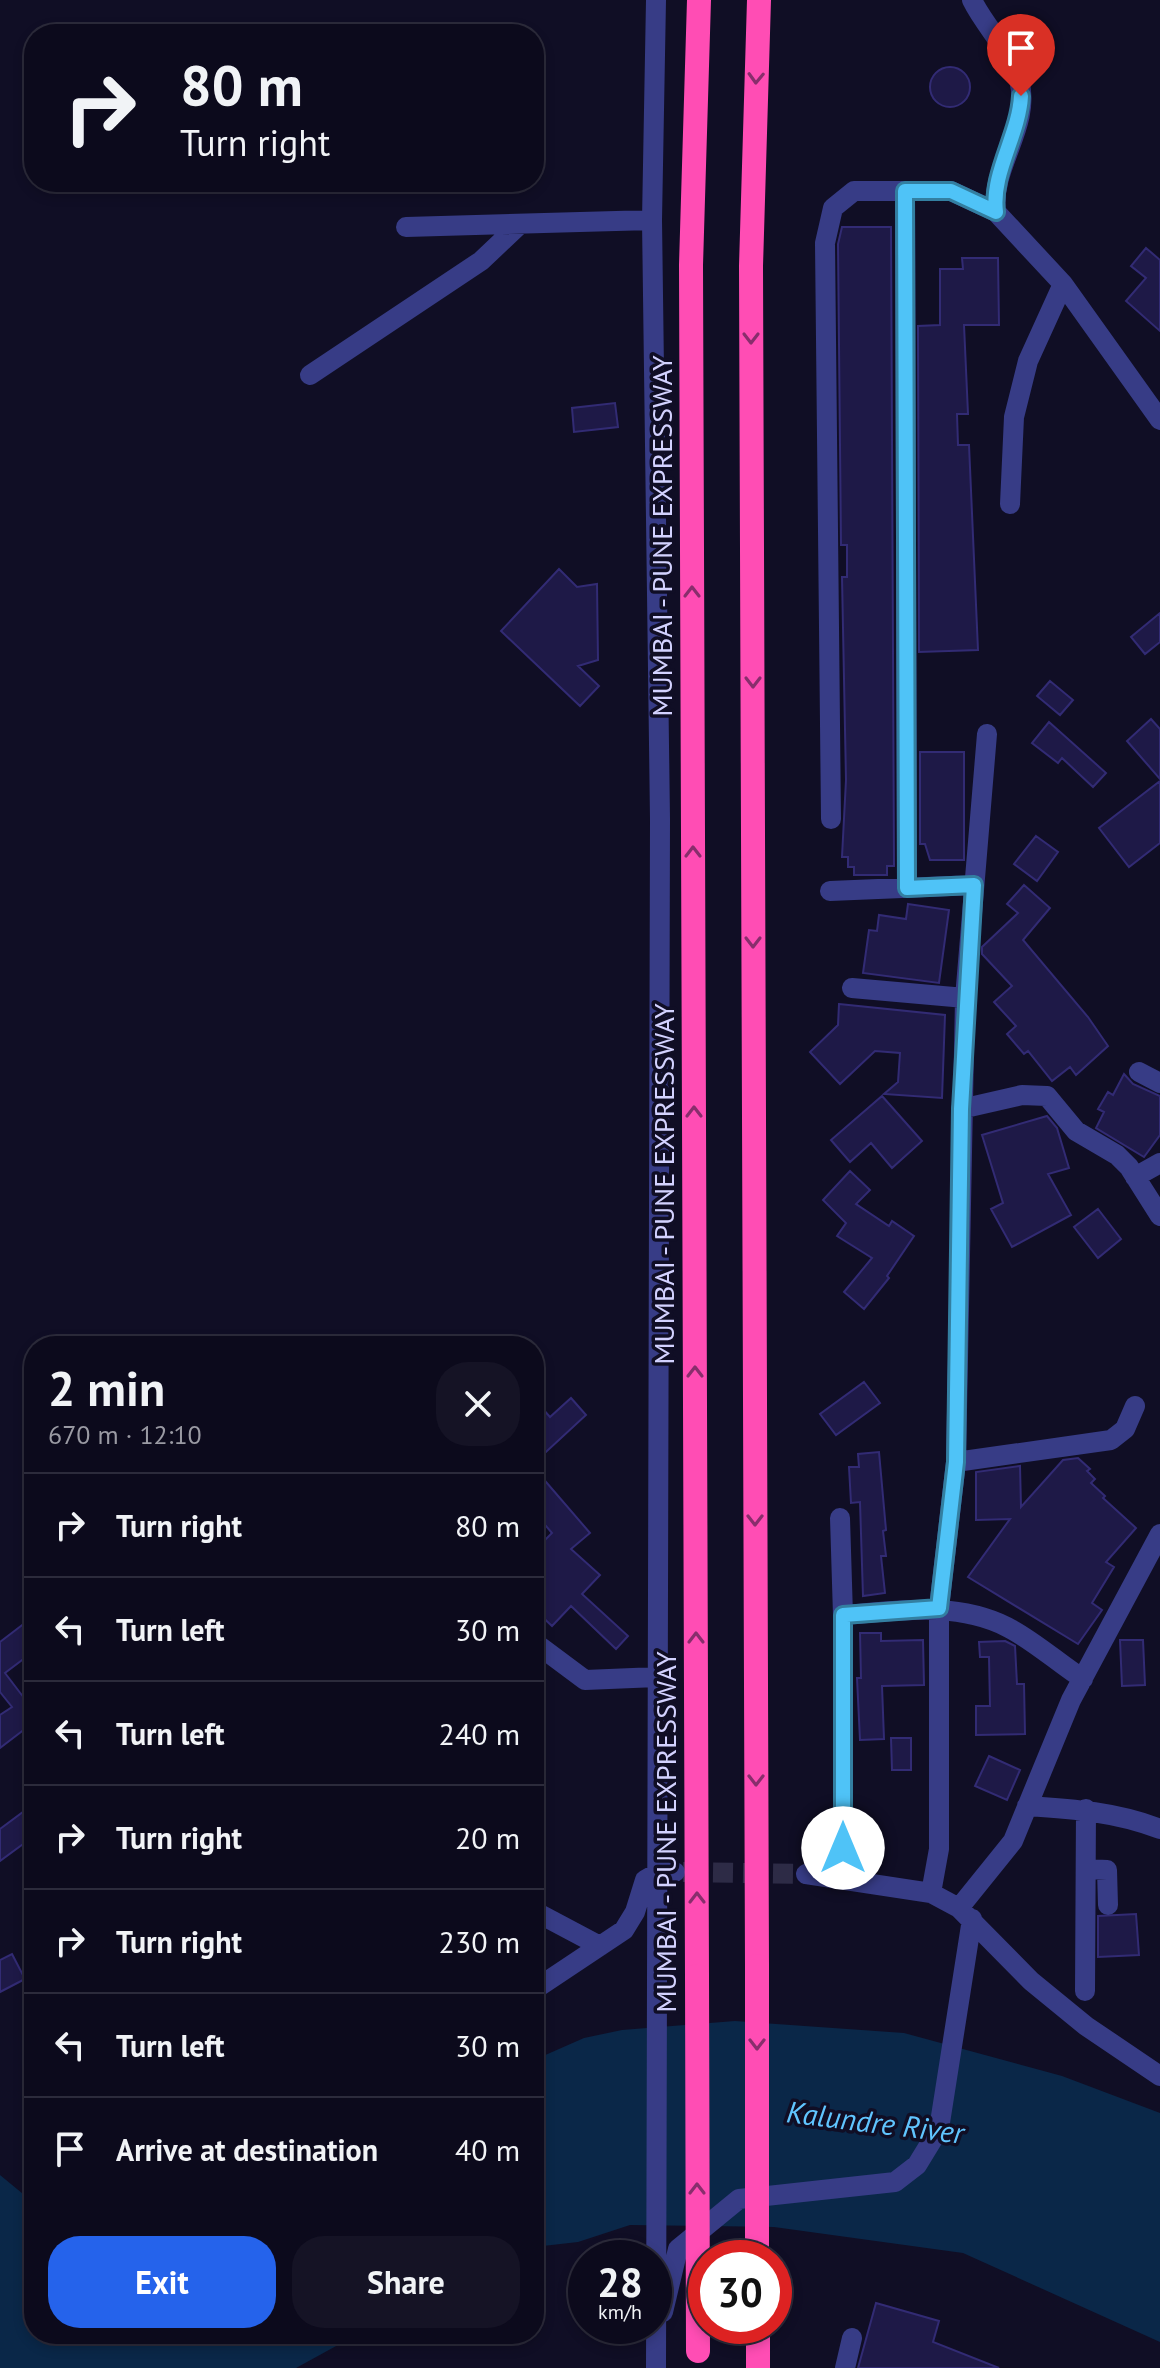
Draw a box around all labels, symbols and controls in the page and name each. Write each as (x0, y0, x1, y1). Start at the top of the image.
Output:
pin (987, 14.0, 1055, 96)
icon: arrive (999, 26, 1043, 70)
text: 80 m (180, 49, 303, 121)
icon: right (48, 56, 152, 160)
one-way arrow (748, 72, 765, 85)
text: Turn right (180, 119, 330, 166)
one-way arrow (742, 332, 760, 345)
street label: MUMBAI - PUNE EXPRESSWAY (643, 355, 680, 717)
one-way arrow (683, 585, 701, 598)
one-way arrow (744, 676, 762, 689)
one-way arrow (684, 845, 702, 858)
one-way arrow (744, 936, 762, 949)
street label: MUMBAI - PUNE EXPRESSWAY (645, 1003, 682, 1365)
one-way arrow (685, 1105, 703, 1118)
text: 2 min (48, 1357, 165, 1419)
button: close (436, 1362, 520, 1446)
one-way arrow (686, 1365, 704, 1378)
text: 670 m · 12:10 (48, 1418, 202, 1451)
icon: right (48, 1503, 92, 1547)
text: Turn right (116, 1506, 242, 1545)
text: 80 m (455, 1506, 520, 1545)
one-way arrow (746, 1514, 764, 1527)
icon: left (48, 1607, 92, 1651)
text: Turn left (116, 1610, 224, 1649)
text: 30 m (455, 1610, 520, 1649)
one-way arrow (687, 1631, 705, 1644)
street label: MUMBAI - PUNE EXPRESSWAY (647, 1651, 684, 2013)
icon: left (48, 1711, 92, 1755)
text: Turn left (116, 1714, 224, 1753)
text: 240 m (439, 1714, 520, 1753)
one-way arrow (747, 1774, 765, 1787)
position arrow (801, 1806, 885, 1890)
icon: right (48, 1815, 92, 1859)
text: Turn right (116, 1818, 242, 1857)
text: 20 m (455, 1818, 520, 1857)
one-way arrow (688, 1891, 705, 1904)
icon: right (48, 1919, 92, 1963)
text: Turn right (116, 1922, 242, 1961)
text: 230 m (439, 1922, 520, 1961)
icon: left (48, 2023, 92, 2067)
text: Turn left (116, 2026, 224, 2065)
text: 30 m (455, 2026, 520, 2065)
one-way arrow (748, 2038, 766, 2051)
water label: Kalundre River (784, 2091, 968, 2152)
icon: arrive (48, 2127, 92, 2171)
text: Arrive at destination (116, 2130, 378, 2169)
text: 40 m (455, 2130, 520, 2169)
one-way arrow (688, 2182, 706, 2195)
button: Exit (48, 2236, 276, 2328)
button: Share (292, 2236, 520, 2328)
speed limit sign: 30 (688, 2240, 792, 2344)
text: 28 (597, 2256, 643, 2308)
text: km/h (598, 2299, 642, 2325)

